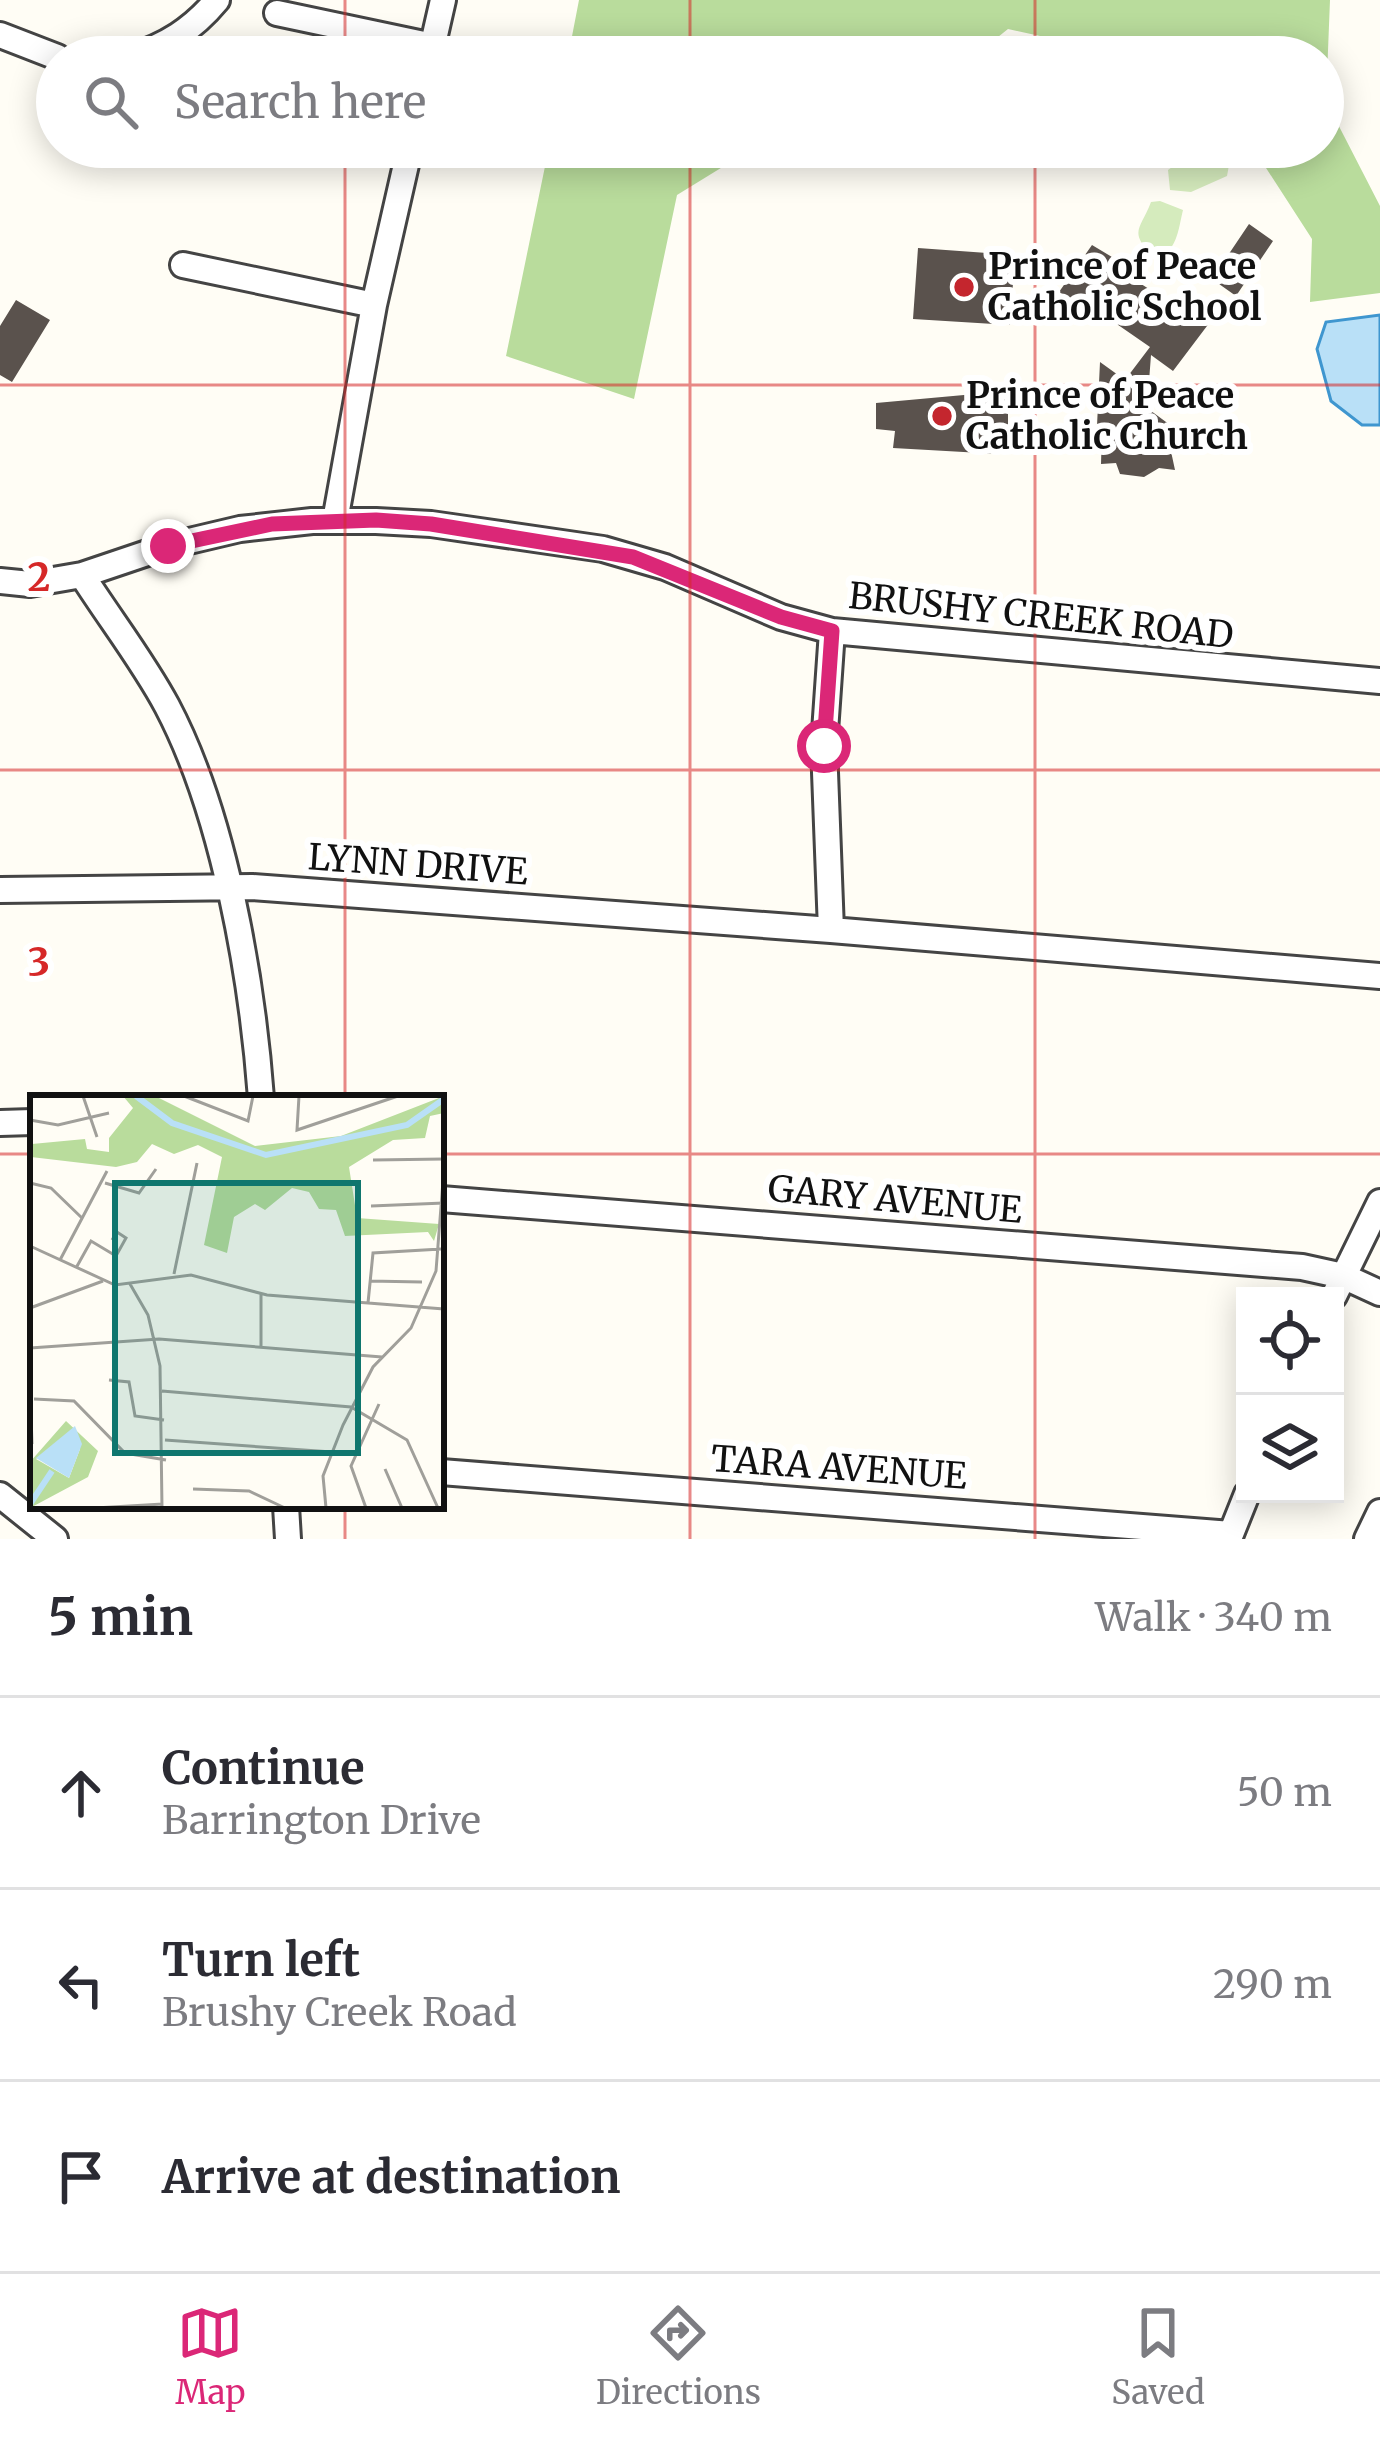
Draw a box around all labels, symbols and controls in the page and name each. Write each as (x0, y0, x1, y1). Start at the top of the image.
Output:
search box (36, 36, 1344, 168)
icon: search (78, 69, 144, 135)
text: Search here (174, 74, 426, 130)
place label: Prince of Peace Catholic School (988, 244, 1262, 330)
marker: Prince of Peace Catholic School (951, 274, 977, 300)
place label: Prince of Peace Catholic Church (966, 373, 1248, 459)
marker: Prince of Peace Catholic Church (929, 403, 955, 429)
route end (141, 519, 195, 573)
text: 2 (28, 553, 50, 602)
street label: BRUSHY CREEK ROAD (846, 573, 1236, 658)
route start (797, 719, 851, 773)
street label: LYNN DRIVE (307, 834, 529, 895)
text: 3 (28, 938, 50, 987)
inset map (30, 1095, 444, 1509)
street label: GARY AVENUE (766, 1166, 1024, 1233)
map controls (1236, 1287, 1344, 1503)
button: locate (1236, 1287, 1344, 1395)
button: layers (1236, 1395, 1344, 1503)
street label: TARA AVENUE (710, 1436, 968, 1499)
text: 5 min (48, 1585, 193, 1649)
text: Walk · 340 m (1095, 1593, 1332, 1642)
text: Continue (162, 1740, 364, 1796)
icon: ahead (48, 1760, 114, 1826)
text: 50 m (1237, 1768, 1332, 1817)
text: Barrington Drive (162, 1796, 481, 1845)
text: Turn left (162, 1932, 360, 1988)
icon: left (48, 1952, 114, 2018)
text: 290 m (1213, 1960, 1332, 2009)
text: Brushy Creek Road (162, 1988, 517, 2037)
icon: arrive (48, 2144, 114, 2210)
text: Arrive at destination (162, 2149, 620, 2205)
tab: Map (175, 2300, 246, 2413)
tab: Directions (596, 2300, 761, 2413)
tab: Saved (1111, 2300, 1205, 2413)

